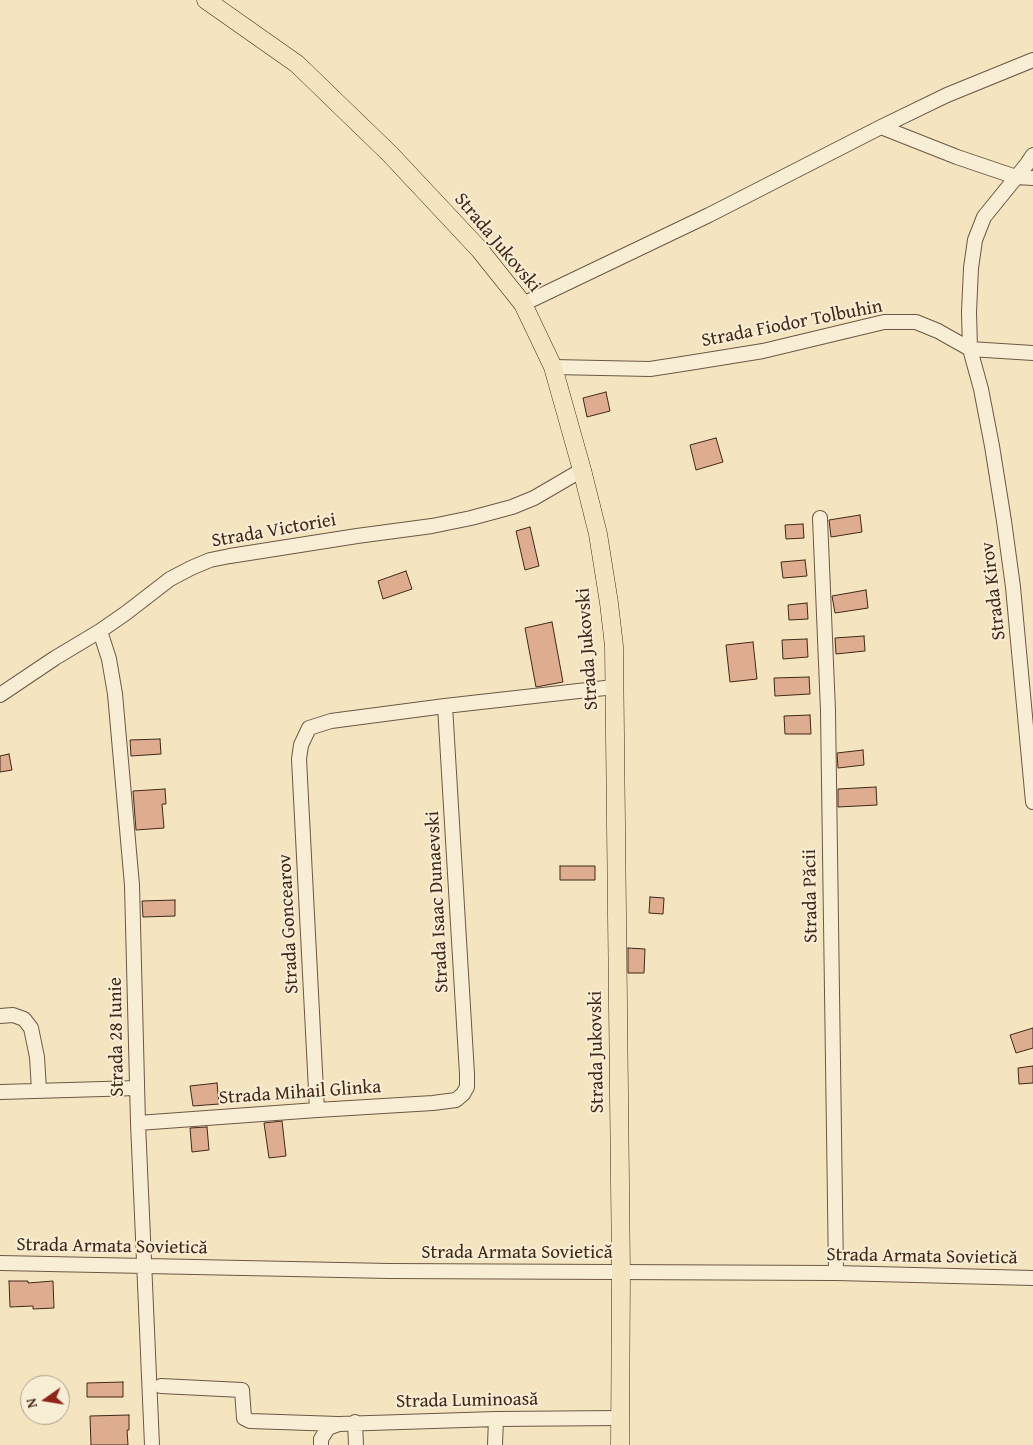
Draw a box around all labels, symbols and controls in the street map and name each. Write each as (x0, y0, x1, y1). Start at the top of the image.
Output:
street label: Strada Jukovski (449, 189, 545, 297)
street label: Strada Fiodor Tolbuhin (700, 295, 884, 353)
street label: Strada Victoriei (210, 509, 338, 553)
street label: Strada Kirov (977, 541, 1011, 641)
street label: Strada Jukovski (572, 587, 604, 711)
street label: Strada Isaac Dunaevski (422, 810, 454, 994)
street label: Strada Păcii (799, 849, 823, 943)
street label: Strada Goncearov (274, 853, 304, 995)
street label: Strada 28 Iunie (105, 977, 129, 1097)
street label: Strada Jukovski (585, 990, 609, 1114)
street label: Strada Mihail Glinka (218, 1076, 382, 1110)
street label: Strada Armata Sovietică (16, 1234, 208, 1260)
street label: Strada Armata Sovietică (421, 1242, 613, 1264)
street label: Strada Armata Sovietică (826, 1244, 1018, 1270)
north arrow (20, 1375, 70, 1425)
street label: Strada Luminoasă (396, 1388, 538, 1414)
text: N (21, 1396, 42, 1410)

